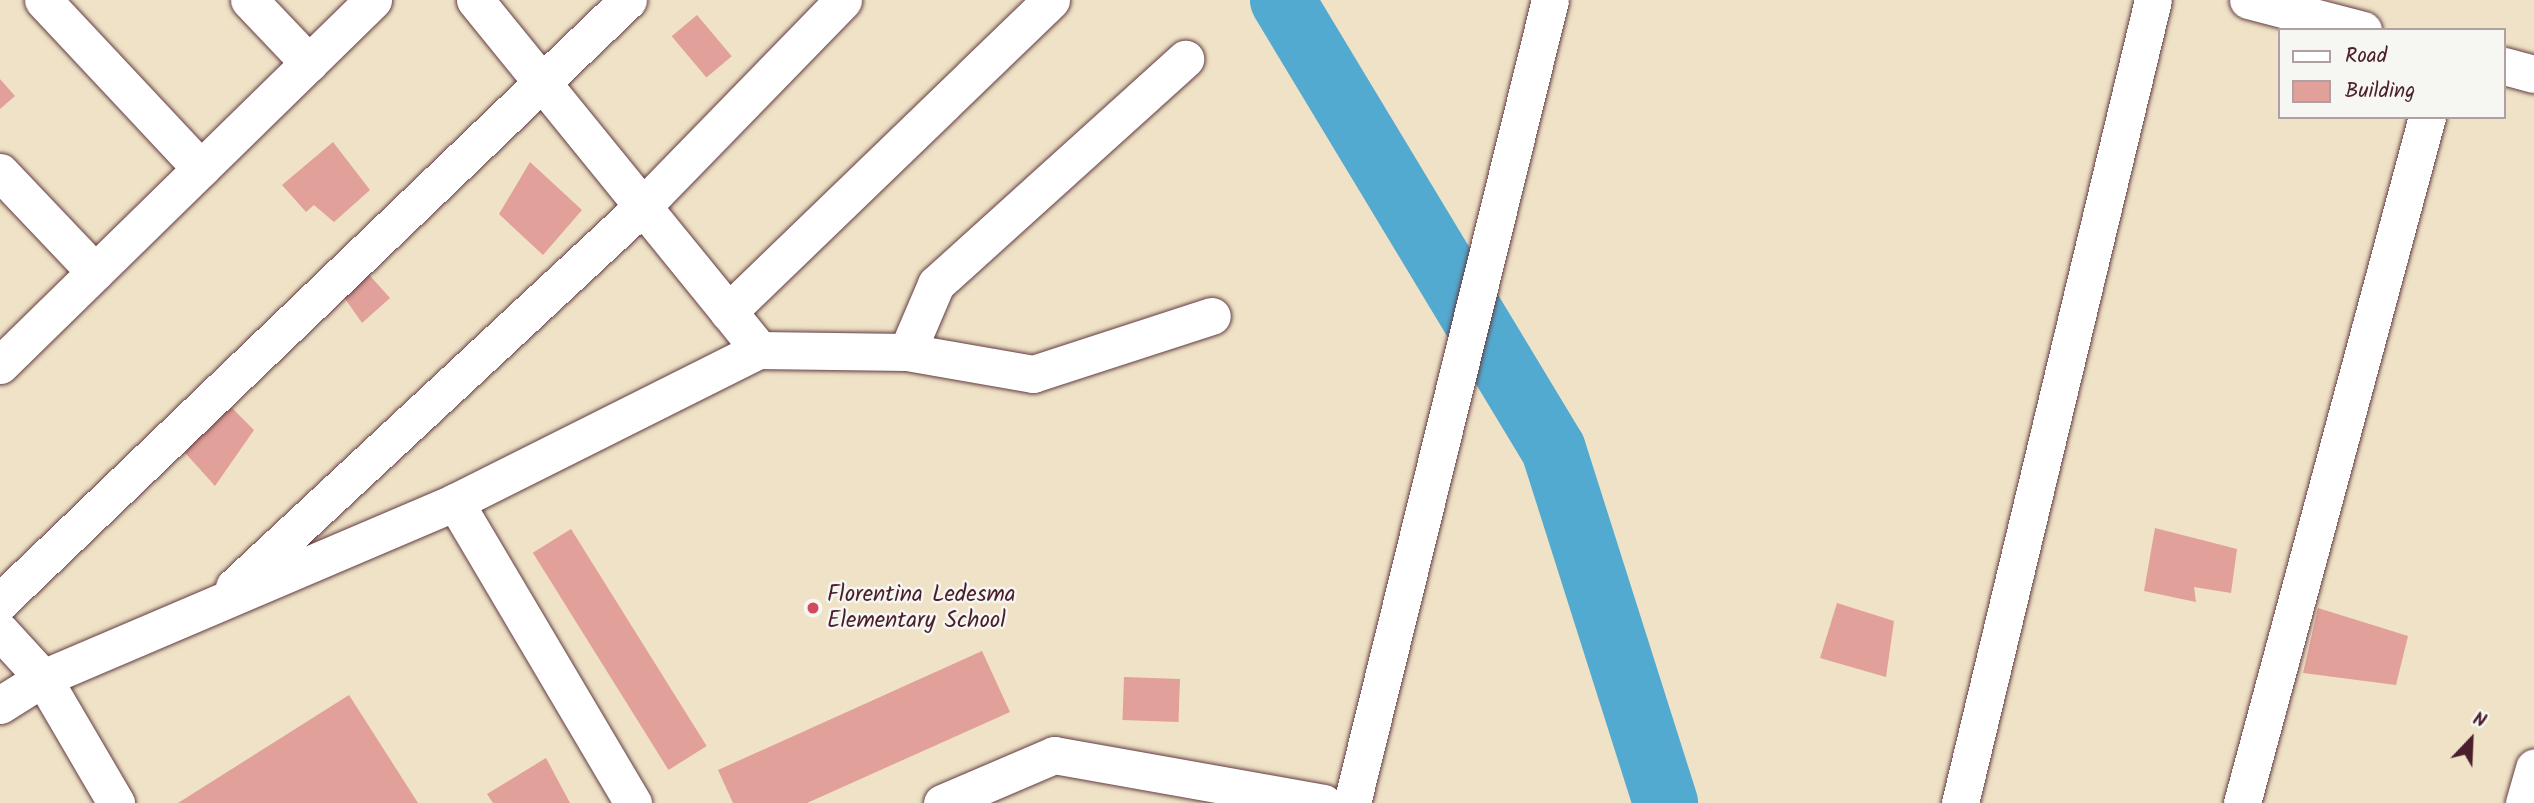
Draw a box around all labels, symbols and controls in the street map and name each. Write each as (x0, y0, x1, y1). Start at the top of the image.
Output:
legend (2278, 28, 2506, 119)
text: Road (2345, 40, 2387, 73)
text: Building (2345, 75, 2415, 108)
place label: Florentina Ledesma Elementary School (827, 581, 1016, 635)
marker: Florentina Ledesma Elementary School (805, 600, 821, 616)
north arrow (2436, 705, 2506, 775)
text: N (2468, 705, 2491, 737)

